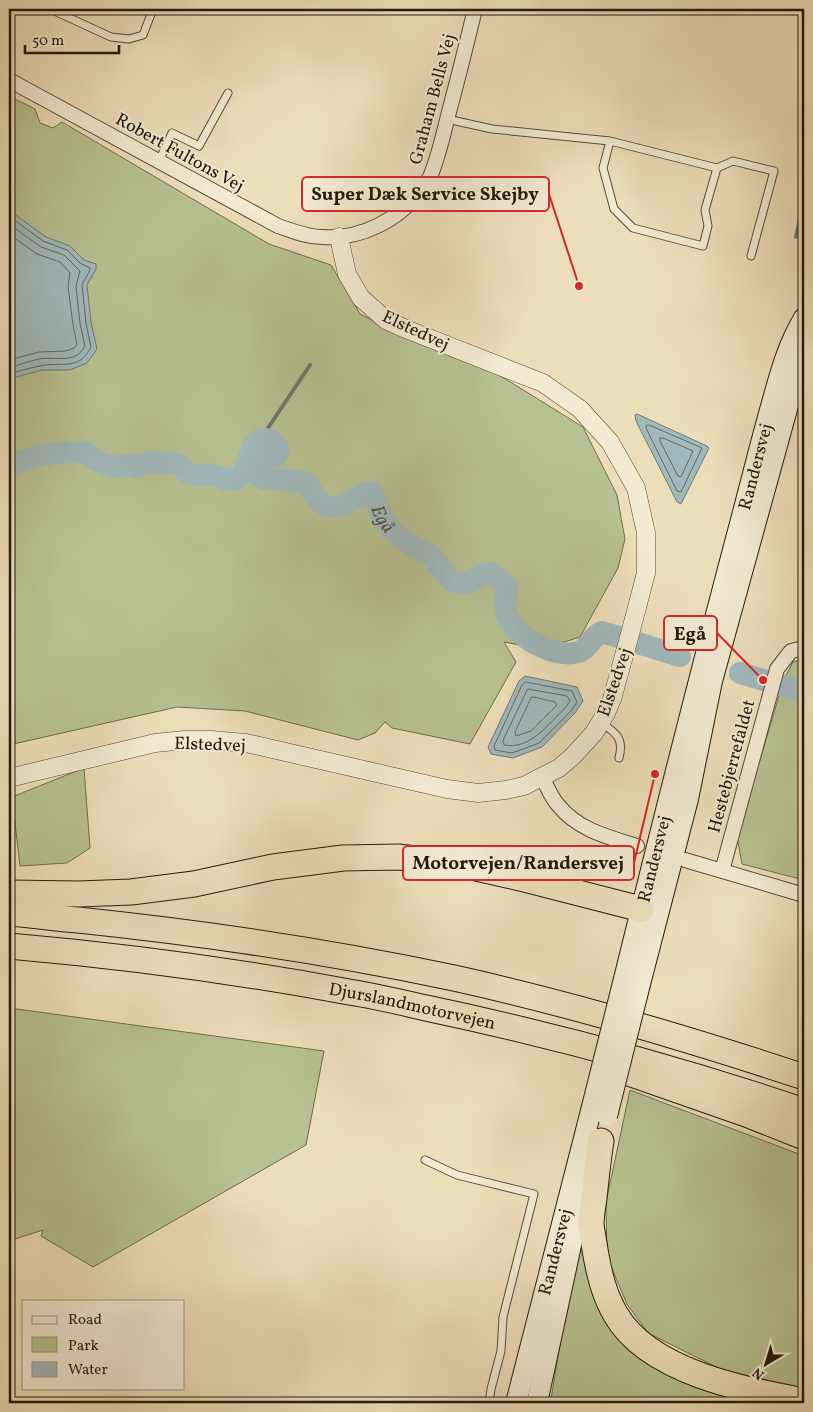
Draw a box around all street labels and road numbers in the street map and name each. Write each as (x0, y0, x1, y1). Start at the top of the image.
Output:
street label: Graham Bells Vej (404, 31, 463, 168)
street label: Robert Fultons Vej (110, 108, 248, 199)
street label: Elstedvej (378, 305, 453, 358)
street label: Randersvej (733, 421, 780, 513)
street label: Elstedvej (592, 645, 639, 720)
street label: Hestebjerrefaldet (703, 697, 762, 836)
street label: Elstedvej (174, 732, 246, 759)
street label: Randersvej (632, 813, 678, 905)
street label: Djurslandmotorvejen (327, 978, 498, 1037)
street label: Randersvej (533, 1206, 579, 1298)

